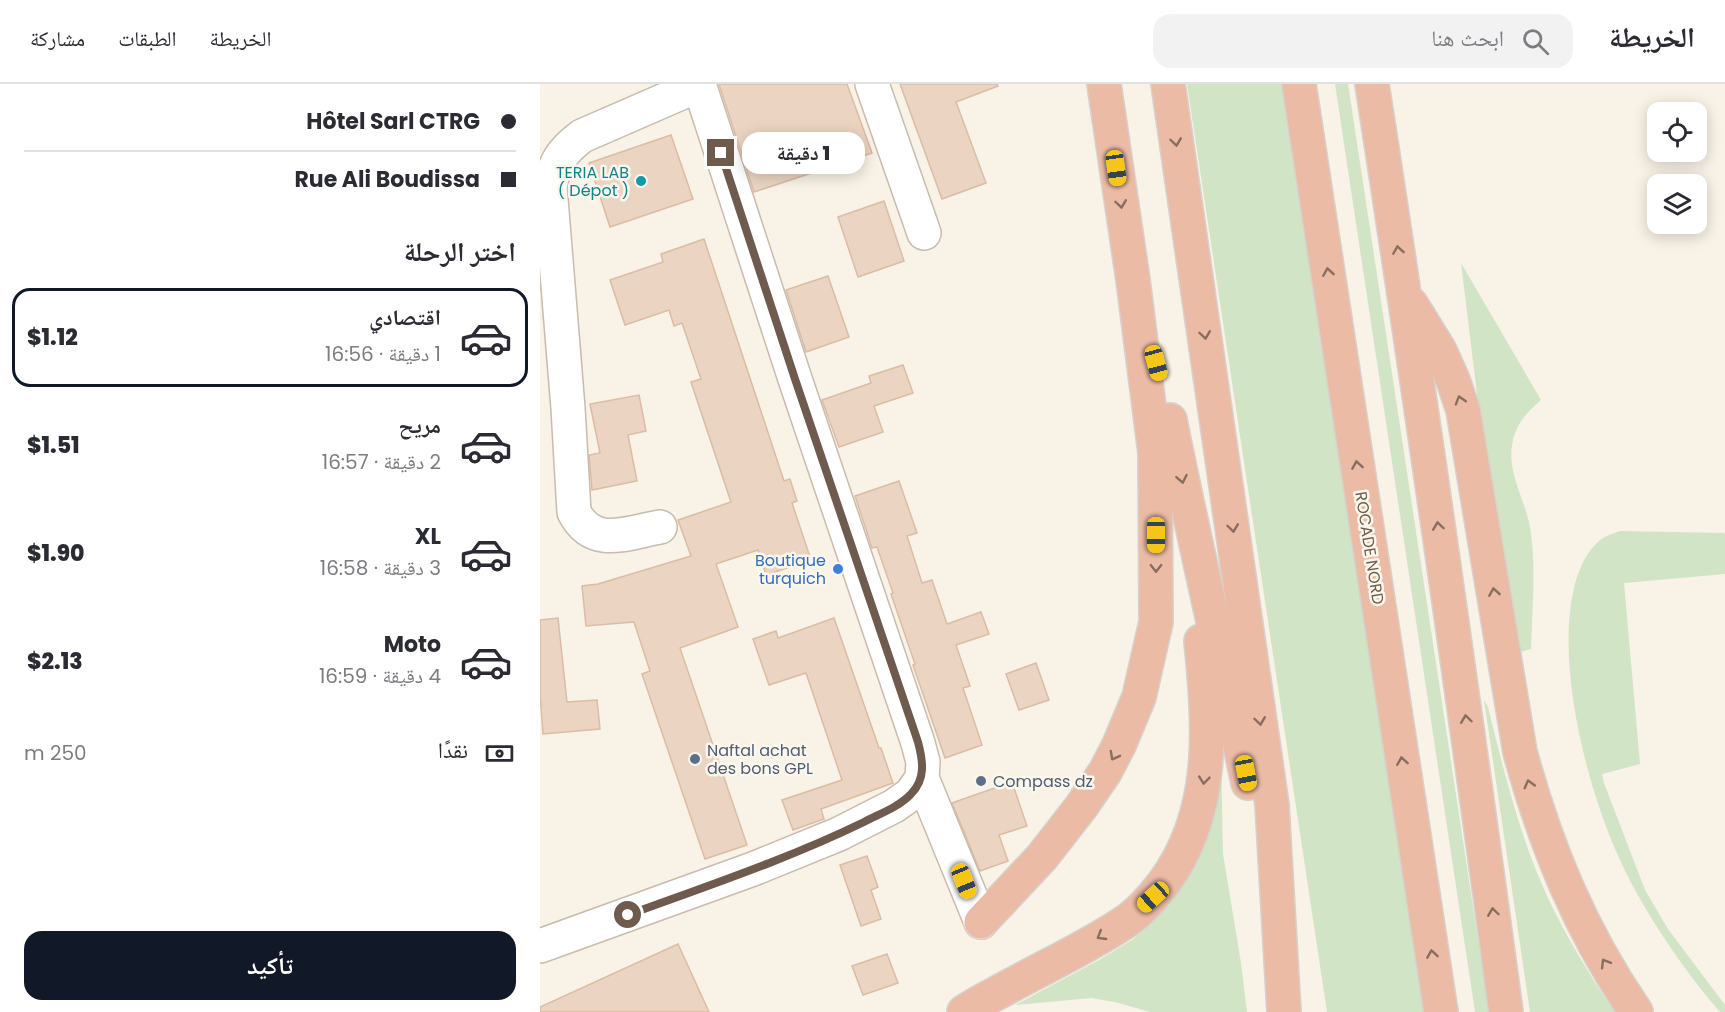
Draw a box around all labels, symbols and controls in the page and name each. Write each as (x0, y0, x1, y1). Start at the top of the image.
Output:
search box (1153, 14, 1573, 68)
text: الخريطة (1609, 18, 1695, 57)
text: ابحث هنا (1431, 23, 1504, 54)
text: مشاركة (30, 24, 85, 53)
text: الطبقات (118, 24, 177, 53)
text: الخريطة (210, 24, 271, 53)
icon: search (1519, 25, 1552, 58)
map controls (1647, 102, 1707, 234)
button: locate (1647, 102, 1707, 162)
text: Hôtel Sarl CTRG (306, 106, 480, 137)
callout: 1 دقيقة (742, 132, 865, 174)
one-way arrow (1170, 137, 1182, 146)
route end (707, 139, 734, 166)
text: 1 دقيقة (777, 139, 830, 167)
car (1105, 149, 1127, 187)
place label: TERIA LAB ( Dépot ) (556, 161, 629, 202)
text: Rue Ali Boudissa (294, 164, 480, 195)
marker: TERIA LAB ( Dépot ) (634, 174, 648, 188)
button: layers (1647, 174, 1707, 234)
one-way arrow (1115, 200, 1127, 209)
text: اختر الرحلة (404, 233, 516, 270)
one-way arrow (1392, 246, 1404, 255)
one-way arrow (1322, 267, 1334, 277)
text: اقتصادي (369, 302, 441, 333)
icon: car (459, 311, 513, 365)
text: $1.12 (27, 322, 78, 353)
one-way arrow (1198, 330, 1210, 339)
text: 1 دقيقة · 16:56 (325, 340, 441, 368)
car (1143, 343, 1169, 383)
one-way arrow (1455, 395, 1467, 406)
text: مريح (398, 410, 441, 441)
icon: car (459, 419, 513, 473)
text: $1.51 (27, 430, 80, 461)
text: 2 دقيقة · 16:57 (322, 448, 441, 476)
one-way arrow (1352, 460, 1364, 469)
one-way arrow (1175, 474, 1188, 484)
street label: ROCADE NORD (1349, 490, 1390, 606)
car (1147, 517, 1165, 553)
text: XL (415, 521, 441, 552)
one-way arrow (1433, 522, 1445, 531)
one-way arrow (1226, 523, 1238, 532)
icon: car (459, 527, 513, 581)
text: $1.90 (27, 538, 84, 569)
place label: Boutique turquich (755, 549, 826, 590)
text: 3 دقيقة · 16:58 (320, 554, 441, 582)
marker: Boutique turquich (831, 562, 845, 576)
one-way arrow (1150, 563, 1162, 572)
one-way arrow (1488, 587, 1500, 597)
text: Moto (384, 629, 441, 660)
icon: car (459, 635, 513, 689)
text: $2.13 (27, 646, 83, 677)
text: 4 دقيقة · 16:59 (319, 662, 441, 690)
one-way arrow (1460, 715, 1472, 724)
one-way arrow (1253, 716, 1265, 726)
text: نقدًا (438, 735, 468, 766)
icon: cash (483, 737, 516, 770)
text: 250 m (24, 739, 87, 767)
place label: Naftal achat des bons GPL (707, 739, 813, 780)
one-way arrow (1110, 749, 1121, 760)
marker: Naftal achat des bons GPL (688, 752, 702, 766)
car (1234, 754, 1258, 792)
one-way arrow (1397, 757, 1409, 766)
place label: Compass dz (993, 770, 1093, 793)
marker: Compass dz (974, 774, 988, 788)
one-way arrow (1198, 776, 1211, 785)
one-way arrow (1524, 779, 1536, 789)
car (949, 861, 979, 901)
car (1134, 878, 1172, 916)
route start (614, 901, 641, 928)
one-way arrow (1487, 908, 1499, 917)
one-way arrow (1097, 929, 1107, 941)
button: تأكيد (24, 931, 516, 1000)
one-way arrow (1426, 950, 1439, 960)
one-way arrow (1600, 959, 1612, 969)

